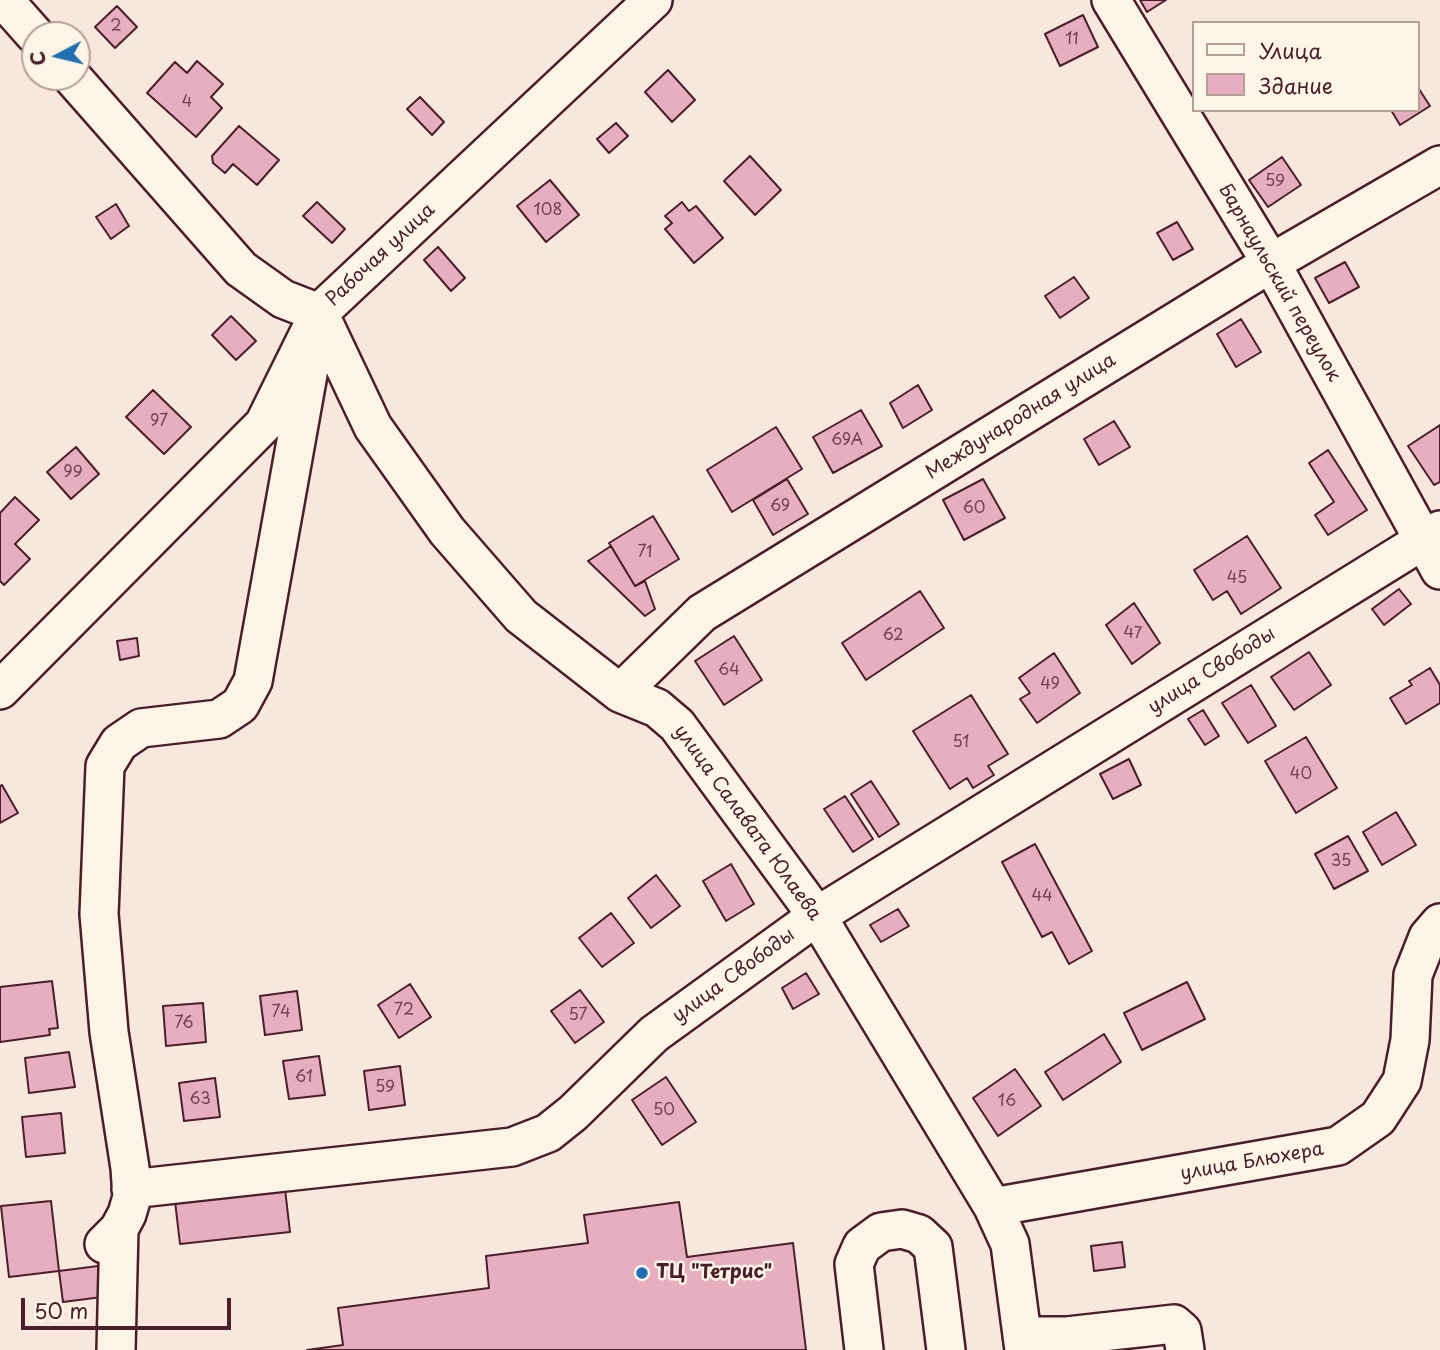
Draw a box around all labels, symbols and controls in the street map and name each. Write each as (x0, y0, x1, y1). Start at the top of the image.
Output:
house number: 2 (110, 17, 122, 37)
north arrow (21, 21, 91, 91)
legend (1192, 21, 1419, 112)
house number: 11 (1065, 30, 1079, 50)
text: Улица (1259, 34, 1322, 66)
text: С (22, 50, 52, 67)
text: Здание (1259, 69, 1333, 101)
house number: 4 (182, 93, 192, 113)
house number: 59 (1265, 172, 1285, 192)
street label: Барнаульский переулок (1213, 180, 1345, 386)
street label: Рабочая улица (322, 199, 440, 311)
house number: 108 (534, 201, 562, 221)
street label: Международная улица (922, 349, 1120, 485)
house number: 97 (150, 412, 168, 432)
house number: 69А (831, 431, 863, 451)
house number: 99 (63, 463, 83, 483)
house number: 69 (770, 497, 790, 517)
house number: 60 (963, 499, 985, 519)
house number: 71 (638, 543, 652, 563)
house number: 45 (1227, 569, 1247, 589)
street label: улица Свободы (1144, 623, 1280, 719)
house number: 47 (1124, 624, 1142, 644)
house number: 62 (882, 626, 904, 646)
house number: 64 (718, 661, 740, 681)
house number: 49 (1040, 675, 1060, 695)
street label: улица Салавата Юлаева (668, 721, 826, 925)
house number: 51 (952, 733, 970, 753)
house number: 40 (1290, 765, 1312, 785)
house number: 35 (1331, 852, 1351, 872)
house number: 44 (1031, 887, 1053, 907)
street label: улица Свободы (668, 924, 800, 1028)
house number: 72 (394, 1001, 414, 1021)
house number: 74 (272, 1003, 290, 1023)
house number: 57 (568, 1006, 588, 1026)
house number: 76 (174, 1014, 194, 1034)
house number: 61 (295, 1068, 313, 1088)
house number: 59 (375, 1078, 395, 1098)
house number: 63 (189, 1090, 211, 1110)
house number: 16 (998, 1092, 1016, 1112)
house number: 50 (653, 1101, 675, 1121)
street label: улица Блюхера (1179, 1138, 1325, 1186)
place label: ТЦ "Тетрис" (656, 1262, 772, 1284)
marker: ТЦ "Тетрис" (634, 1265, 650, 1281)
scale bar (24, 1284, 234, 1328)
text: 50 m (34, 1294, 88, 1326)

